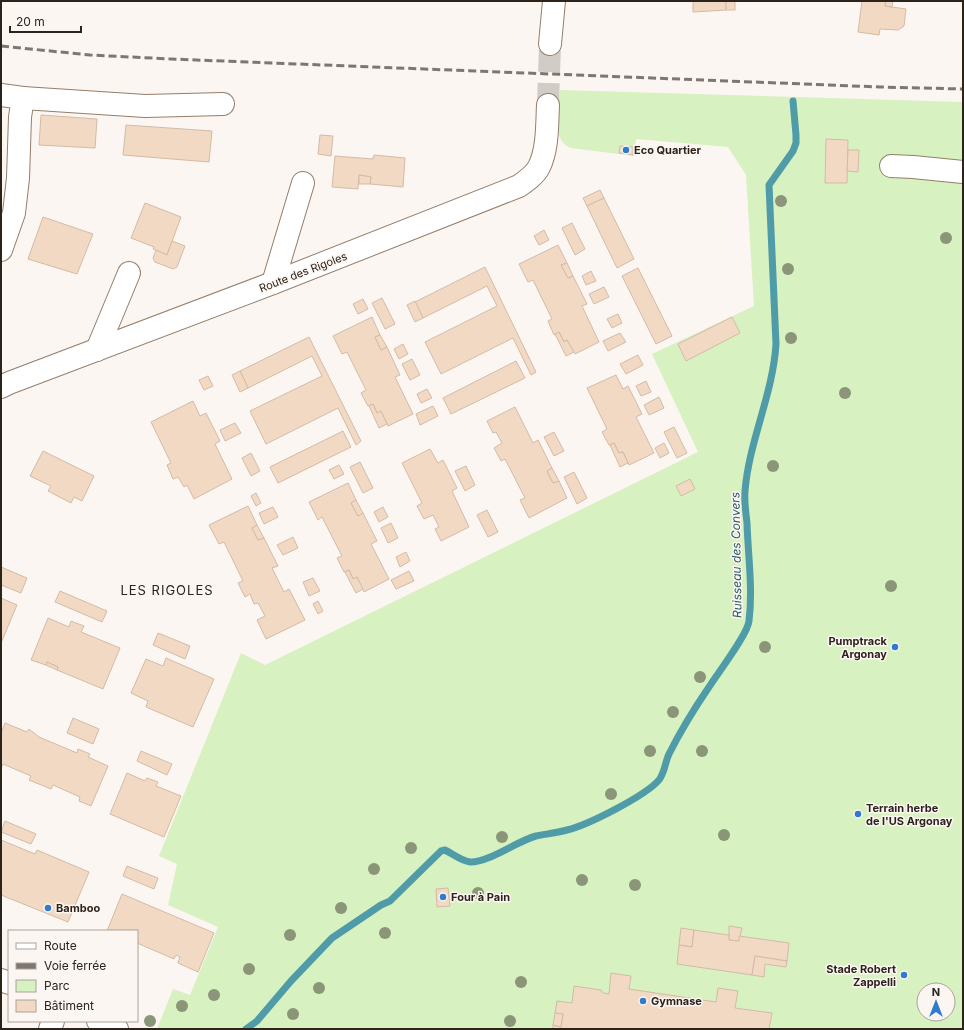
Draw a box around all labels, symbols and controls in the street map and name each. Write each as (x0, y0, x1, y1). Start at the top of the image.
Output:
scale bar (10, 8, 81, 34)
text: 20 m (16, 14, 45, 29)
place label: Eco Quartier (634, 143, 702, 157)
marker: Eco Quartier (621, 145, 631, 155)
street label: Route des Rigoles (257, 249, 349, 295)
water label: Ruisseau des Convers (727, 492, 745, 618)
district label: LES RIGOLES (120, 582, 214, 598)
place label: Pumptrack Argonay (828, 634, 888, 661)
marker: Pumptrack Argonay (890, 642, 900, 652)
place label: Terrain herbe de l'US Argonay (866, 801, 953, 828)
marker: Terrain herbe de l'US Argonay (853, 809, 863, 819)
place label: Four à Pain (451, 890, 510, 904)
marker: Four à Pain (438, 892, 448, 902)
place label: Bamboo (56, 901, 100, 915)
marker: Bamboo (43, 903, 53, 913)
legend (8, 930, 138, 1022)
text: Route (44, 938, 77, 953)
text: Voie ferrée (44, 958, 106, 973)
place label: Stade Robert Zappelli (826, 962, 896, 989)
marker: Stade Robert Zappelli (899, 970, 909, 980)
text: Parc (44, 978, 70, 993)
north arrow (916, 982, 956, 1022)
text: N (932, 985, 940, 999)
place label: Gymnase (651, 994, 702, 1008)
marker: Gymnase (638, 996, 648, 1006)
text: Bâtiment (44, 998, 94, 1013)

